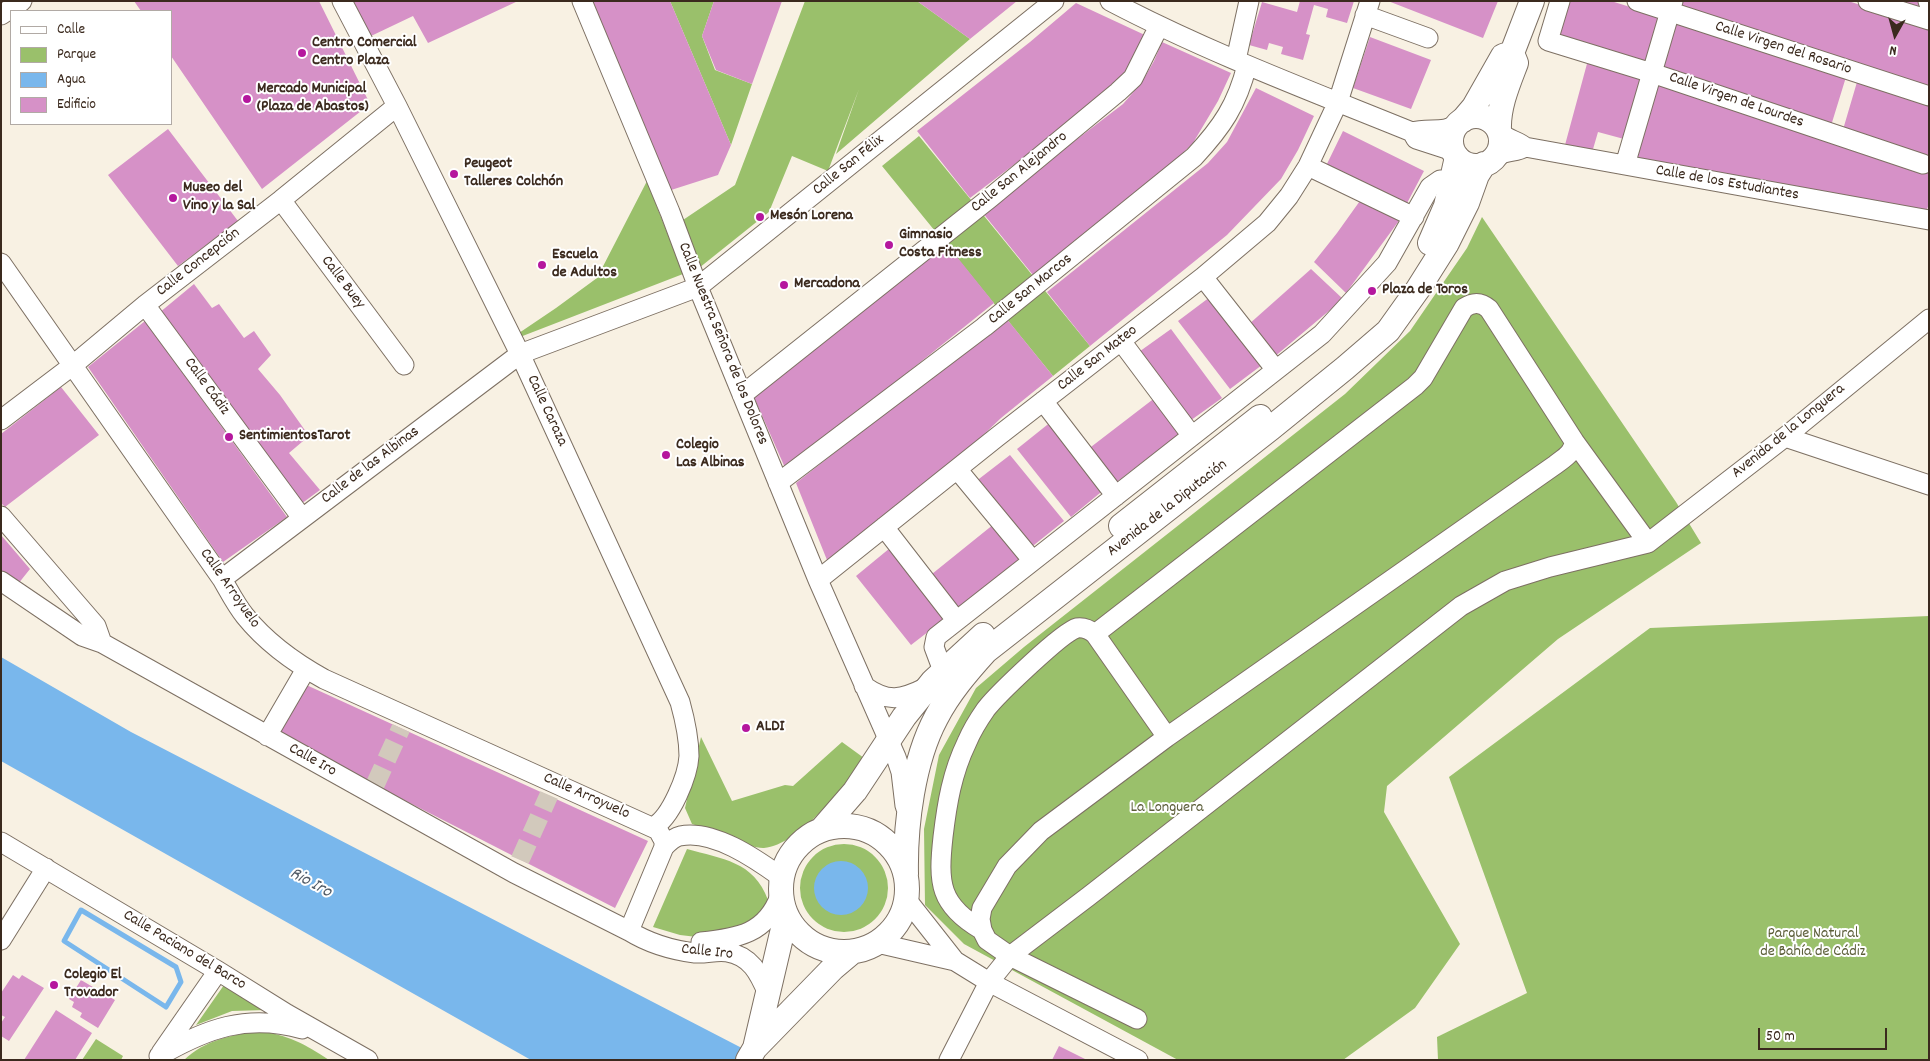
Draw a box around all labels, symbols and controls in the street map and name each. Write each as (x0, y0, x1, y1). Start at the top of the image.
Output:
legend (10, 10, 172, 125)
north arrow (1870, 10, 1920, 60)
street label: Calle Virgen del Rosario (1712, 18, 1854, 80)
text: Calle (57, 19, 85, 41)
place label: Centro Comercial Centro Plaza (312, 34, 417, 72)
text: N (1889, 40, 1898, 60)
text: Parque (57, 44, 96, 66)
marker: Centro Comercial Centro Plaza (296, 47, 308, 59)
text: Agua (57, 69, 85, 91)
street label: Calle Virgen de Lourdes (1666, 69, 1806, 133)
place label: Mercado Municipal (Plaza de Abastos) (257, 80, 369, 118)
marker: Mercado Municipal (Plaza de Abastos) (241, 93, 253, 105)
text: Edificio (57, 94, 96, 116)
street label: Calle San Alejandro (968, 128, 1072, 218)
street label: Calle San Félix (810, 131, 888, 201)
place label: Peugeot Talleres Colchón (464, 155, 563, 193)
street label: Calle de los Estudiantes (1654, 162, 1800, 206)
marker: Peugeot Talleres Colchón (448, 168, 460, 180)
place label: Museo del Vino y la Sal (183, 179, 255, 217)
marker: Museo del Vino y la Sal (167, 192, 179, 204)
place label: Mesón Lorena (770, 207, 853, 227)
marker: Mesón Lorena (754, 211, 766, 223)
street label: Calle Concepción (153, 224, 245, 302)
place label: Gimnasio Costa Fitness (899, 226, 982, 264)
marker: Gimnasio Costa Fitness (883, 239, 895, 251)
street label: Calle Nuestra Señora de los Dolores (673, 240, 771, 448)
place label: Escuela de Adultos (552, 246, 617, 284)
street label: Calle San Marcos (985, 250, 1077, 330)
street label: Calle Buey (316, 253, 368, 313)
marker: Escuela de Adultos (536, 259, 548, 271)
place label: Mercadona (794, 275, 860, 295)
marker: Mercadona (778, 279, 790, 291)
place label: Plaza de Toros (1382, 281, 1468, 301)
marker: Plaza de Toros (1366, 285, 1378, 297)
street label: Calle San Mateo (1054, 322, 1142, 396)
street label: Calle Cádiz (179, 355, 233, 419)
street label: Calle Caraza (521, 372, 571, 450)
street label: Avenida de la Longuera (1729, 380, 1849, 484)
street label: Calle de las Albinas (318, 423, 424, 509)
place label: SentimientosTarot (239, 427, 350, 447)
marker: SentimientosTarot (223, 431, 235, 443)
place label: Colegio Las Albinas (676, 436, 744, 474)
marker: Colegio Las Albinas (660, 449, 672, 461)
street label: Avenida de la Diputación (1104, 456, 1232, 562)
street label: Calle Arroyuelo (195, 545, 263, 633)
place label: ALDI (756, 718, 784, 738)
marker: ALDI (740, 722, 752, 734)
street label: Calle Iro (285, 740, 339, 782)
street label: Calle Arroyuelo (540, 769, 632, 825)
park label: La Longuera (1130, 799, 1204, 819)
water label: Rio Iro (285, 864, 335, 904)
street label: Calle Paciano del Barco (119, 907, 249, 995)
park label: Parque Natural de Bahía de Cádiz (1760, 925, 1866, 963)
street label: Calle Iro (680, 941, 734, 965)
place label: Colegio El Trovador (64, 966, 122, 1004)
marker: Colegio El Trovador (48, 979, 60, 991)
scale bar (1760, 1018, 1889, 1050)
text: 50 m (1766, 1026, 1795, 1048)

